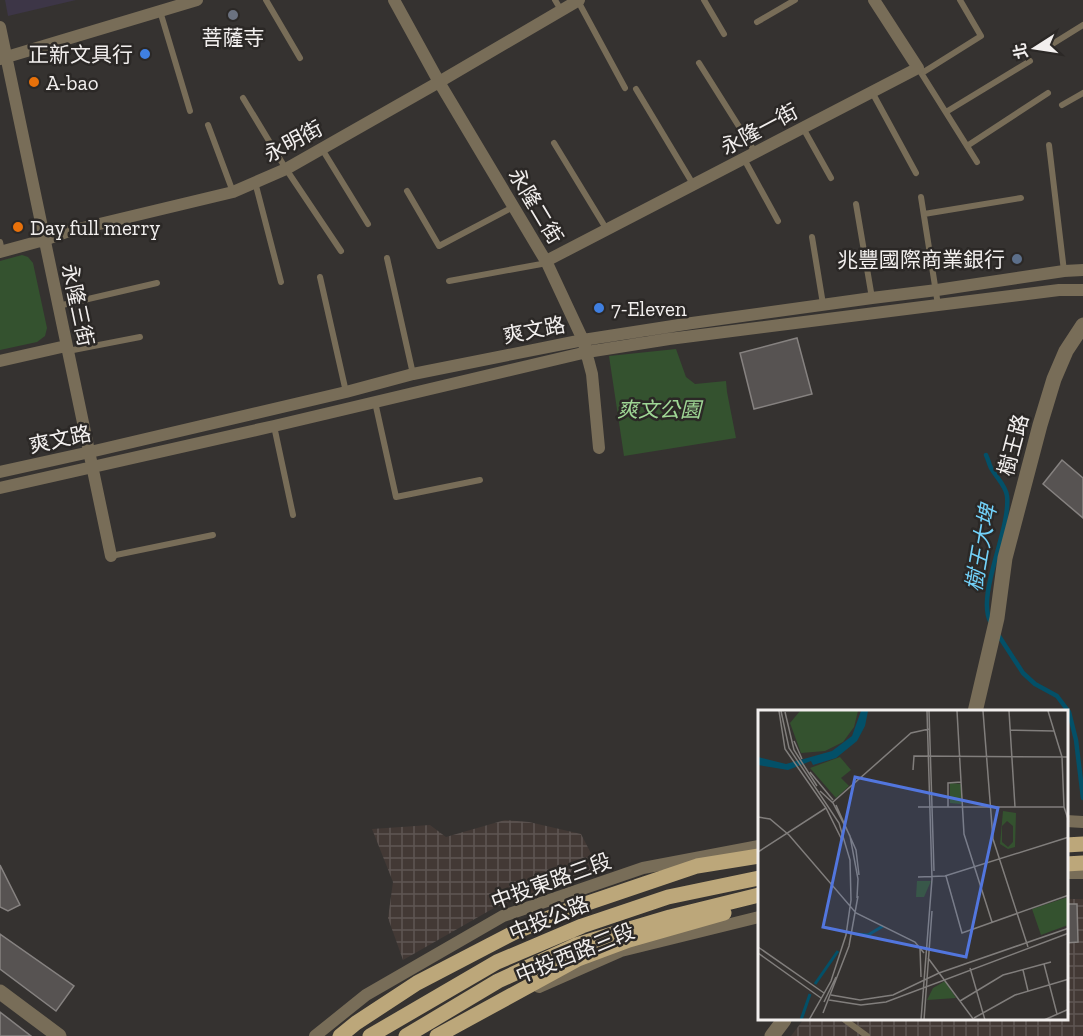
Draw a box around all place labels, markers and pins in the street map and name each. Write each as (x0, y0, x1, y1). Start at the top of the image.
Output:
marker: 菩薩寺 (226, 8, 240, 22)
place label: 菩薩寺 (202, 25, 265, 50)
place label: 正新文具行 (28, 42, 133, 67)
marker: 正新文具行 (138, 47, 152, 61)
place label: A-bao (46, 70, 98, 95)
marker: A-bao (27, 75, 41, 89)
place label: Day full merry (30, 215, 160, 240)
marker: Day full merry (11, 220, 25, 234)
place label: 兆豐國際商業銀行 (837, 247, 1005, 272)
marker: 兆豐國際商業銀行 (1010, 252, 1024, 266)
place label: 7-Eleven (611, 296, 687, 321)
marker: 7-Eleven (592, 301, 606, 315)

